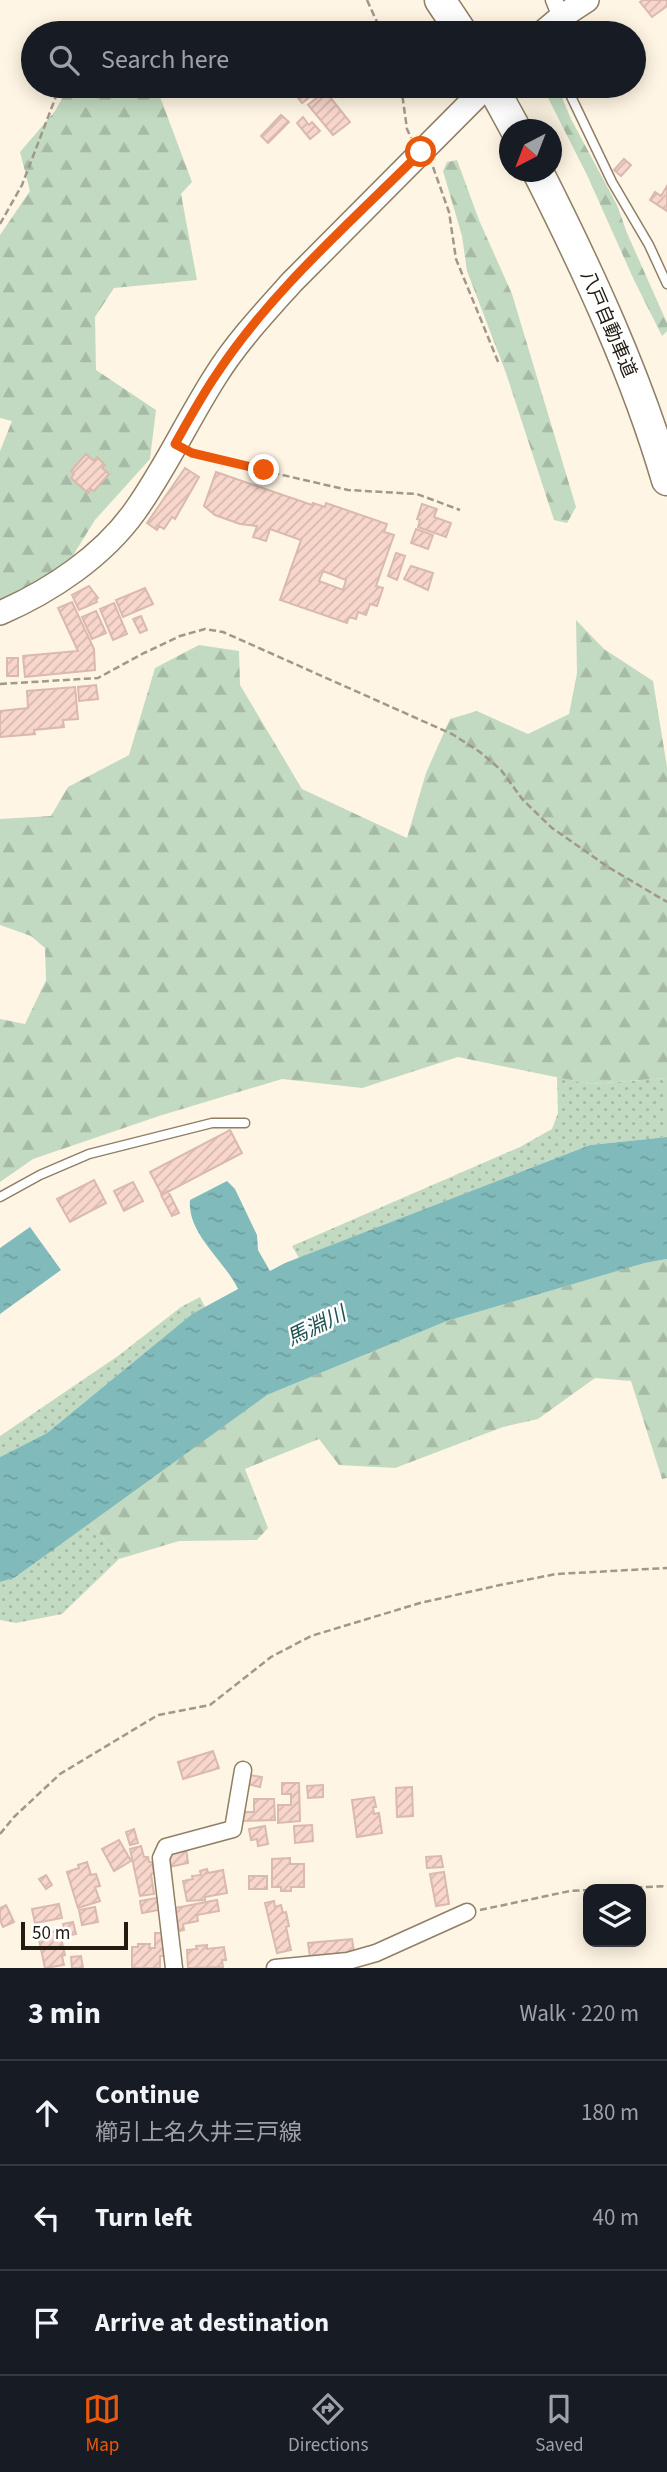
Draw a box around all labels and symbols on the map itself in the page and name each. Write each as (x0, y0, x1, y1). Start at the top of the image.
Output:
north arrow (499, 119, 562, 182)
route start (405, 136, 436, 167)
street label: 八戸自動車道 (573, 266, 643, 382)
route end (248, 454, 279, 485)
water label: 馬淵川 (281, 1298, 353, 1353)
scale bar (21, 1919, 128, 1951)

